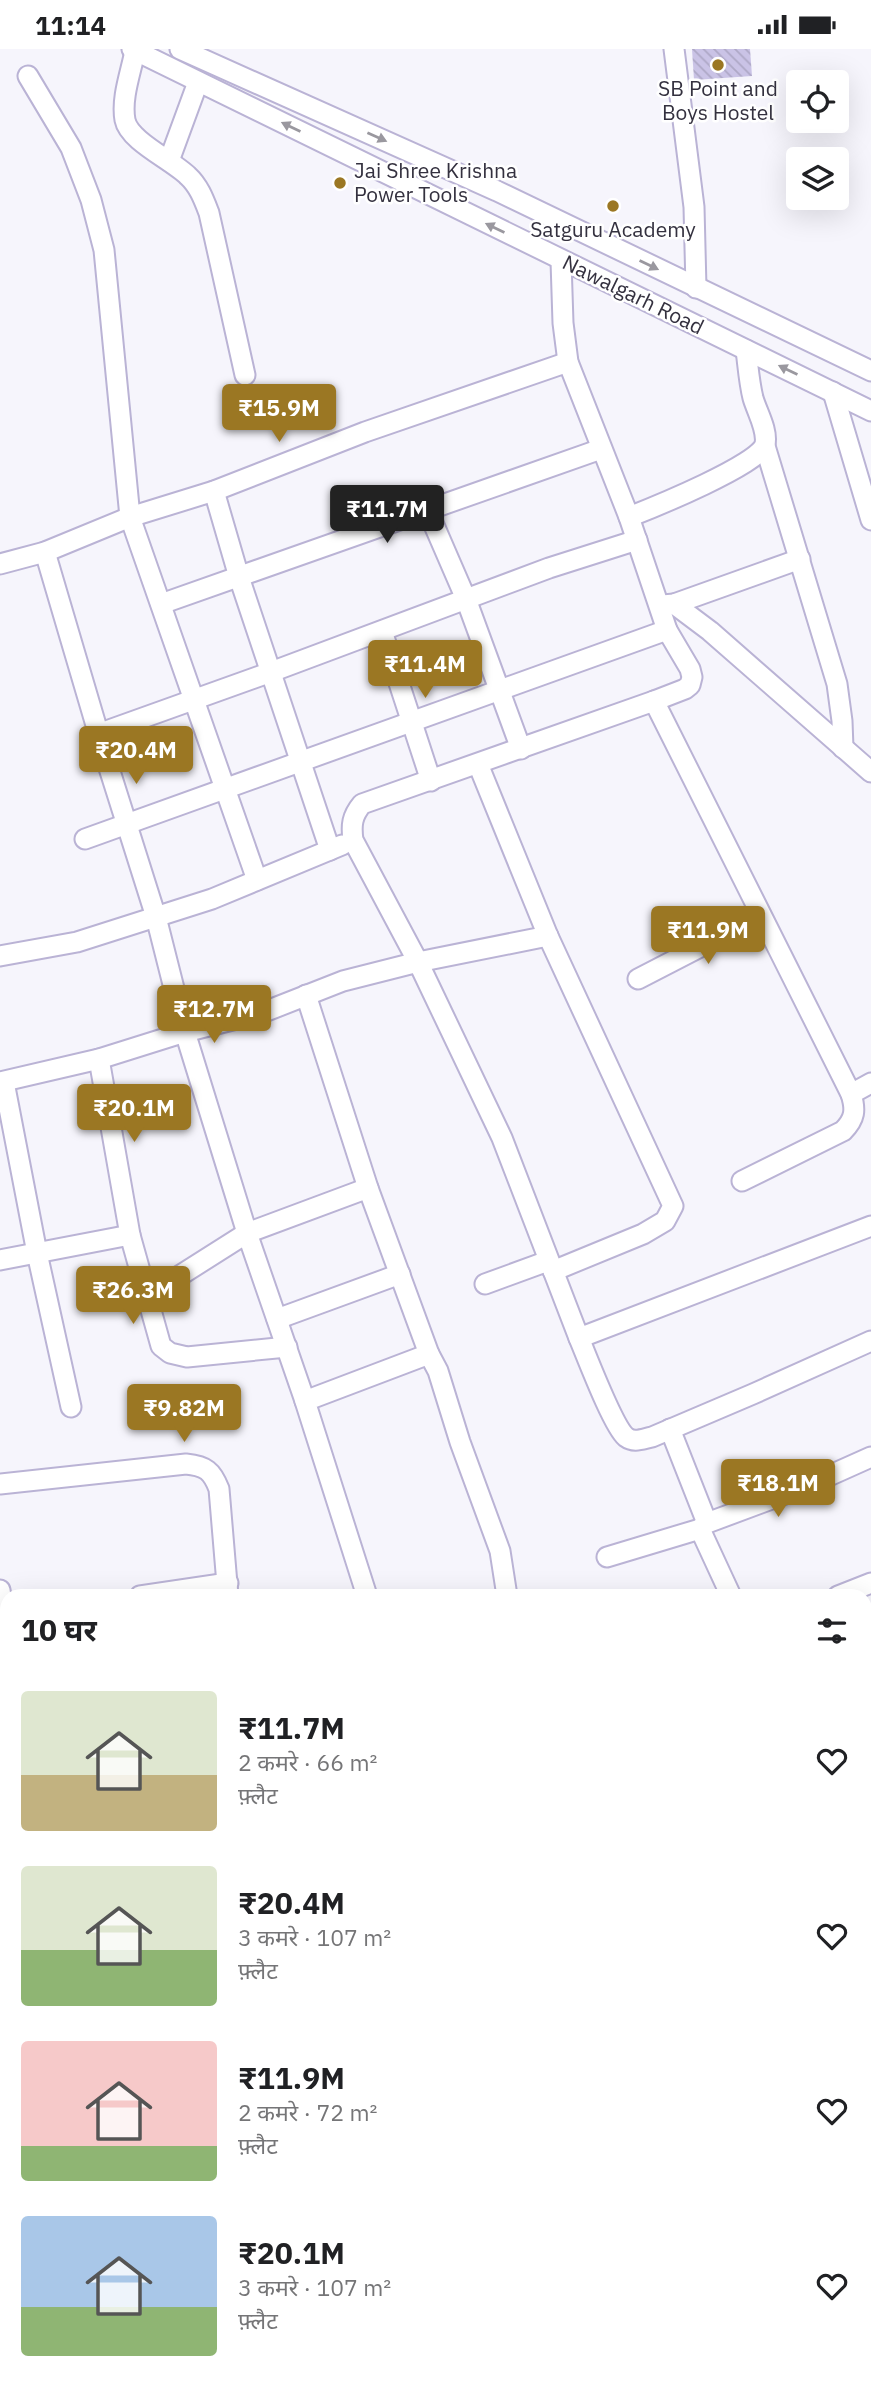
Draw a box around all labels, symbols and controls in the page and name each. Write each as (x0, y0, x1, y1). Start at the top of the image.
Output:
text: 11:14 (35, 8, 106, 42)
marker: SB Point and Boys Hostel (710, 57, 726, 73)
map controls (786, 70, 849, 210)
button: locate (786, 70, 849, 133)
place label: SB Point and Boys Hostel (658, 74, 778, 126)
one-way arrow (281, 122, 301, 133)
one-way arrow (367, 131, 387, 143)
button: layers (786, 147, 849, 210)
place label: Jai Shree Krishna Power Tools (354, 156, 517, 208)
marker: Jai Shree Krishna Power Tools (332, 175, 348, 191)
marker: Satguru Academy (605, 198, 621, 214)
place label: Satguru Academy (530, 215, 696, 243)
one-way arrow (485, 223, 505, 234)
street label: Nawalgarh Road (558, 248, 709, 340)
one-way arrow (639, 259, 659, 270)
one-way arrow (778, 364, 798, 376)
pin: ₹15.9M (222, 385, 336, 444)
text: ₹15.9M (238, 392, 320, 422)
pin: ₹11.7M (330, 485, 444, 545)
text: ₹11.7M (346, 493, 428, 523)
pin: ₹11.4M (368, 641, 482, 700)
text: ₹11.4M (384, 648, 466, 678)
pin: ₹20.4M (79, 727, 193, 786)
text: ₹20.4M (95, 734, 177, 764)
pin: ₹11.9M (651, 907, 765, 966)
text: ₹11.9M (667, 914, 749, 944)
pin: ₹12.7M (157, 985, 271, 1045)
text: ₹12.7M (173, 993, 255, 1023)
pin: ₹20.1M (77, 1085, 191, 1144)
text: ₹20.1M (93, 1092, 175, 1122)
pin: ₹26.3M (76, 1267, 190, 1326)
text: ₹26.3M (92, 1274, 174, 1304)
pin: ₹9.82M (127, 1385, 241, 1444)
text: ₹9.82M (143, 1392, 225, 1422)
pin: ₹18.1M (721, 1459, 835, 1519)
text: ₹18.1M (737, 1467, 819, 1497)
text: 10 घर (21, 1610, 97, 1649)
icon: filters (813, 1612, 851, 1650)
text: ₹11.7M (238, 1708, 345, 1747)
icon: home (77, 1719, 161, 1803)
icon: heart (813, 1742, 851, 1780)
text: 2 कमरे · 66 m² (238, 1747, 377, 1777)
text: फ़्लैट (238, 1780, 278, 1810)
text: ₹20.4M (238, 1883, 345, 1922)
icon: home (77, 1894, 161, 1978)
icon: heart (813, 1917, 851, 1955)
text: 3 कमरे · 107 m² (238, 1922, 391, 1952)
text: फ़्लैट (238, 1955, 278, 1985)
text: ₹11.9M (238, 2058, 345, 2097)
icon: home (77, 2069, 161, 2153)
icon: heart (813, 2092, 851, 2130)
text: 2 कमरे · 72 m² (238, 2097, 377, 2127)
text: फ़्लैट (238, 2130, 278, 2160)
text: ₹20.1M (238, 2233, 345, 2272)
icon: home (77, 2244, 161, 2328)
icon: heart (813, 2267, 851, 2305)
text: 3 कमरे · 107 m² (238, 2272, 391, 2302)
text: फ़्लैट (238, 2305, 278, 2335)

